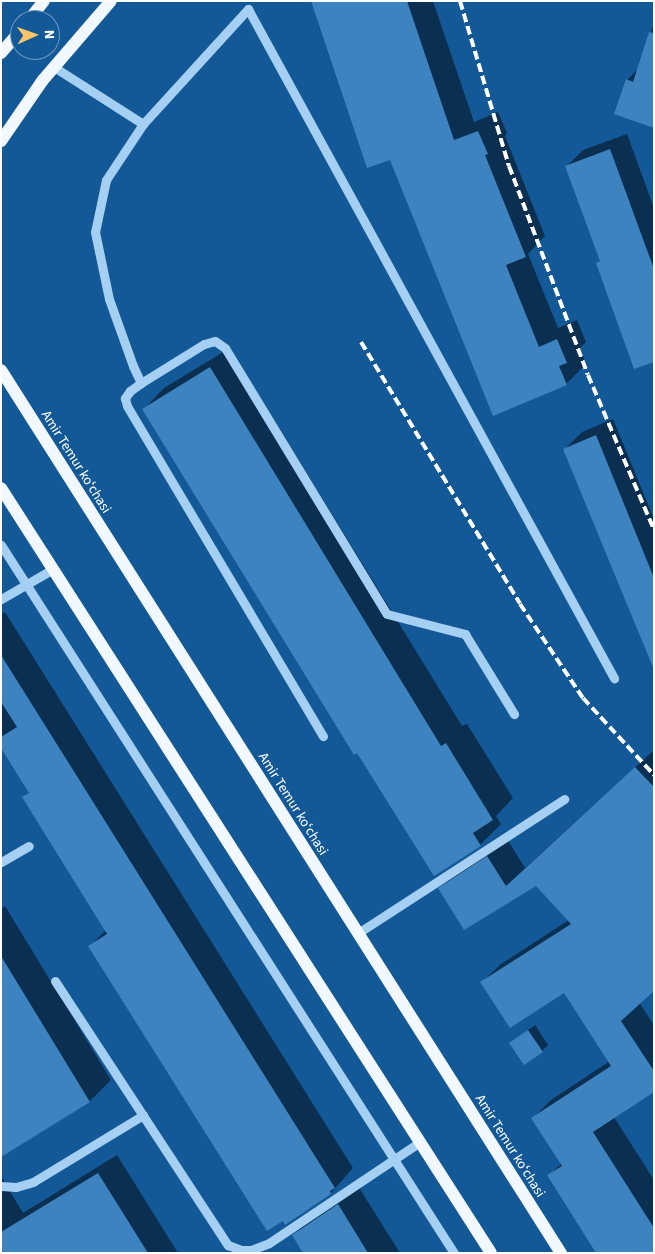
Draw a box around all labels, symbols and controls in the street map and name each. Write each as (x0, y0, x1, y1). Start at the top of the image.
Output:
north arrow (10, 10, 60, 60)
text: N (39, 30, 59, 40)
street label: Amir Temur koʻchasi (38, 407, 114, 517)
street label: Amir Temur koʻchasi (255, 749, 331, 859)
street label: Amir Temur koʻchasi (472, 1091, 548, 1201)

